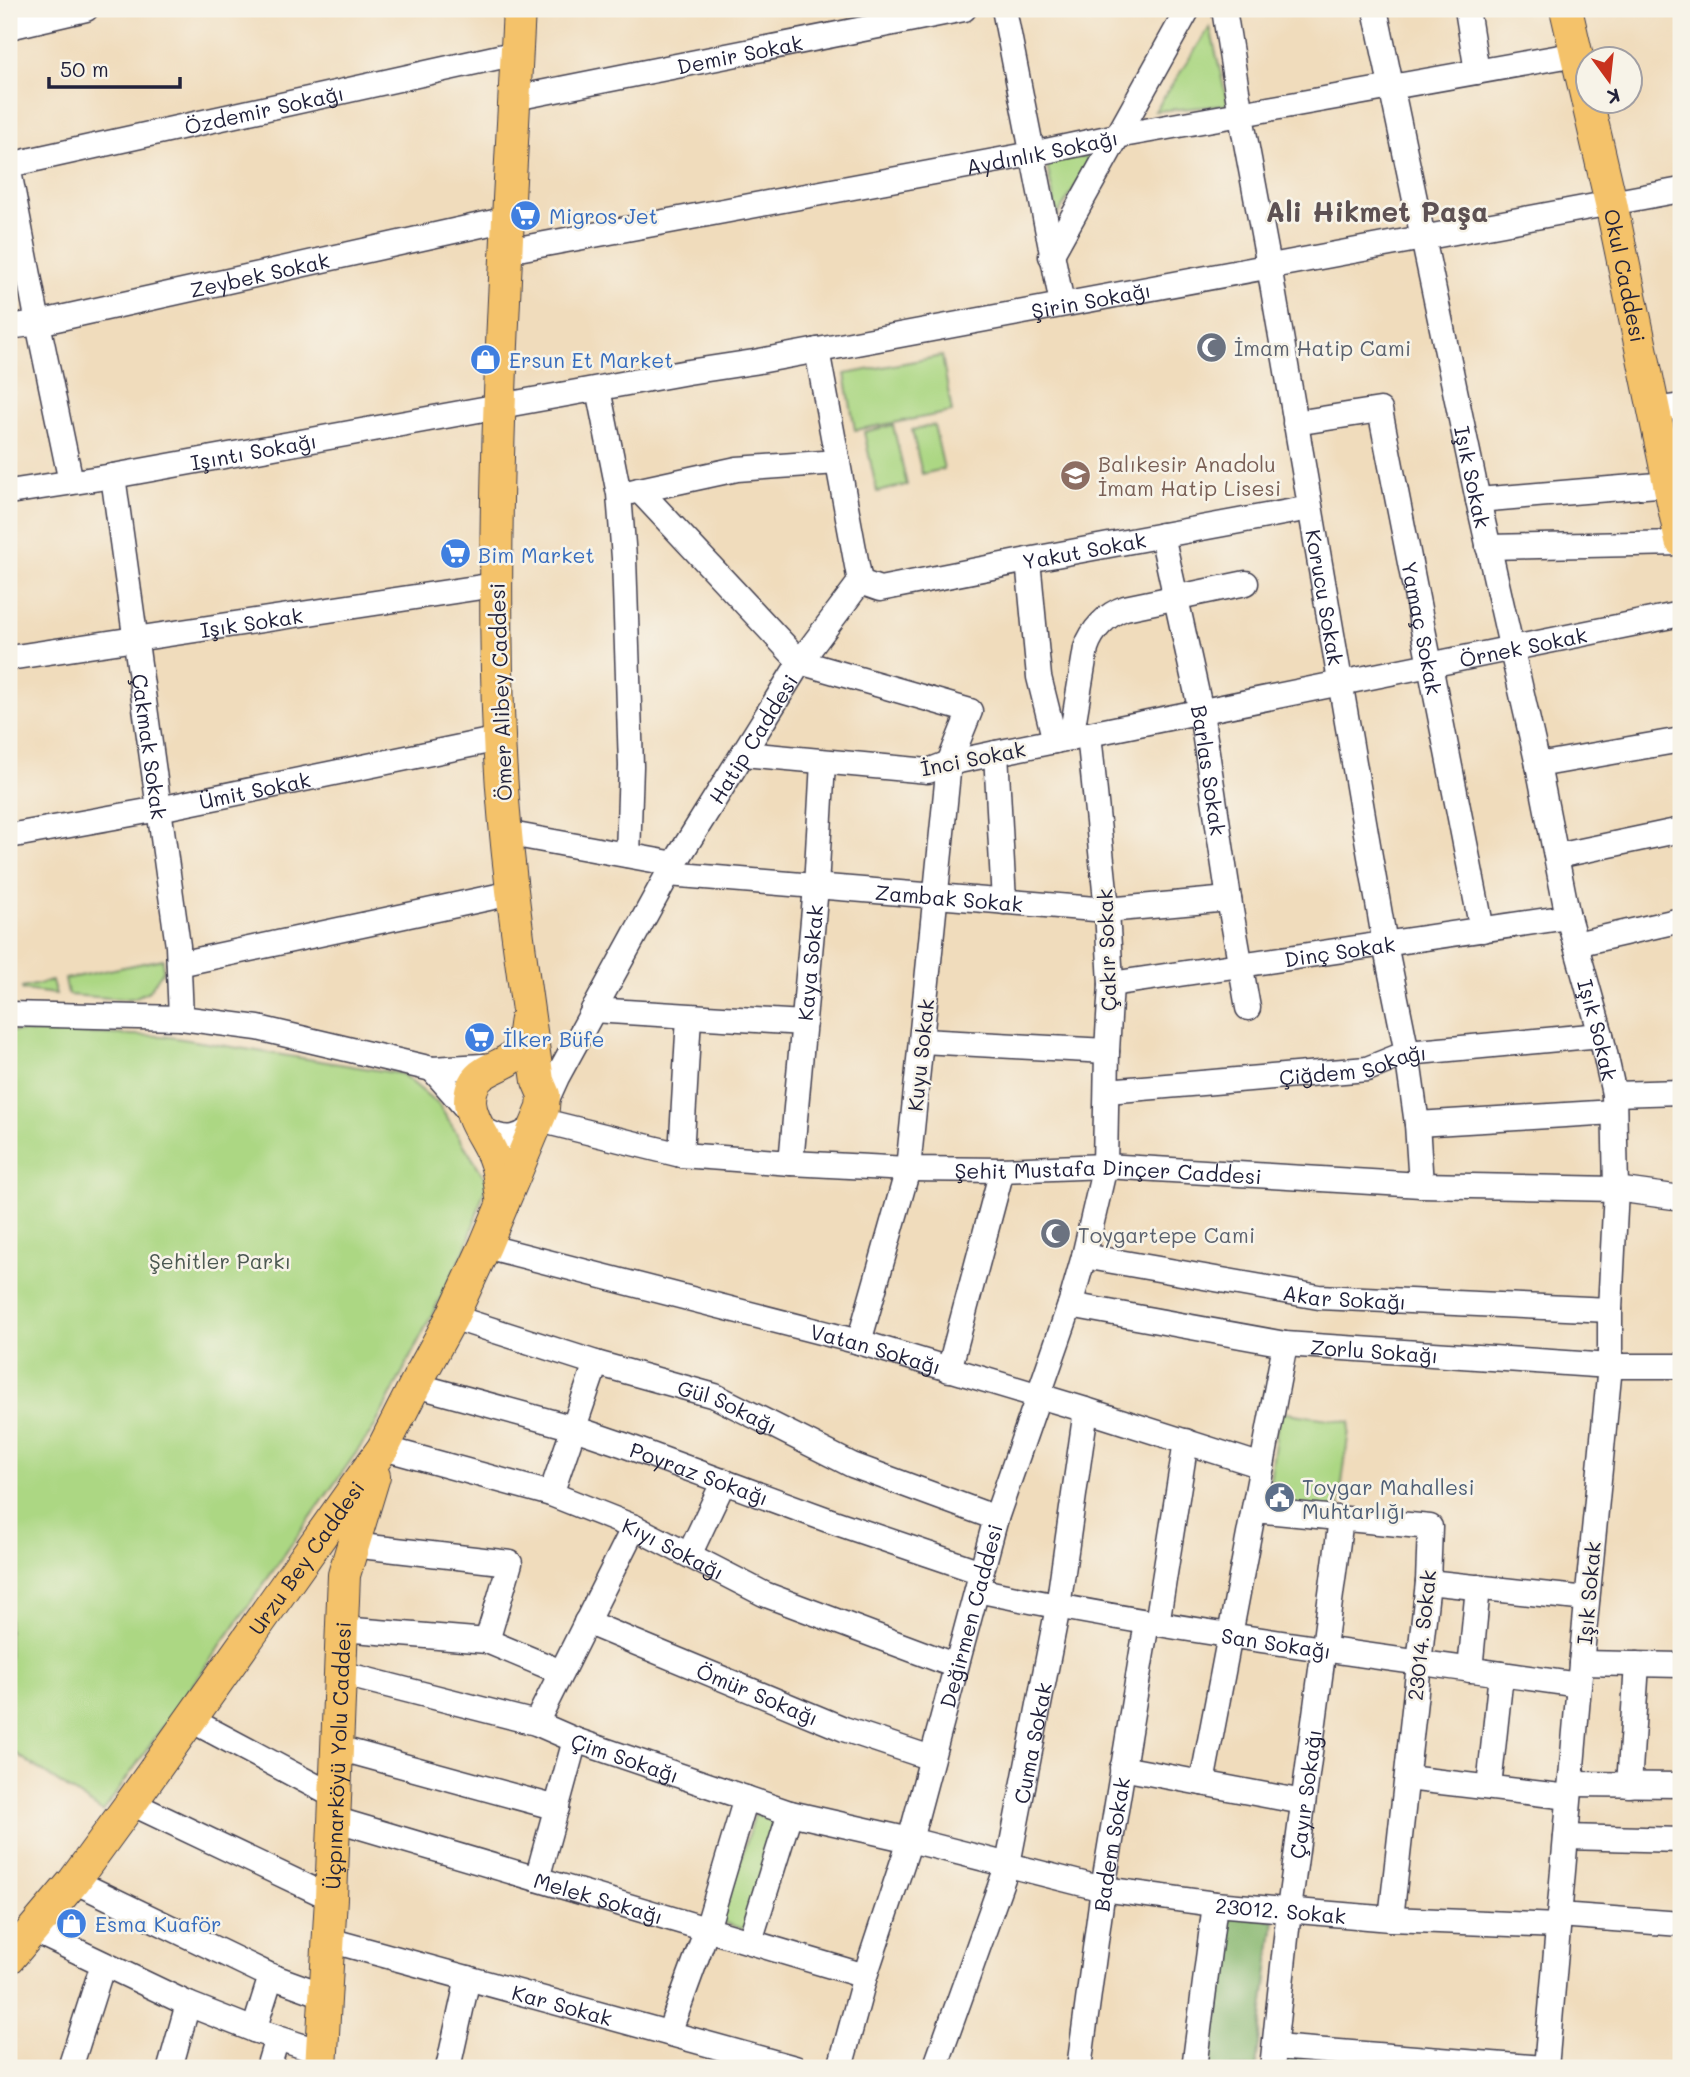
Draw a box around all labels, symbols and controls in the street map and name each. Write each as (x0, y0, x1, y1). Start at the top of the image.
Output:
street label: Demir Sokak (674, 28, 805, 79)
scale bar (49, 46, 180, 90)
north arrow (1574, 46, 1644, 116)
text: 50 m (60, 55, 109, 82)
street label: Özdemir Sokağı (182, 78, 346, 139)
text: K (1604, 83, 1623, 111)
street label: Aydınlık Sokağı (964, 123, 1120, 179)
district label: Ali Hikmet Paşa (1266, 193, 1488, 230)
supermarket icon: Migros Jet (509, 198, 543, 232)
place label: Migros Jet (549, 202, 658, 229)
street label: Okul Caddesi (1599, 206, 1653, 345)
street label: Zeybek Sokak (187, 245, 332, 303)
street label: Şirin Sokağı (1029, 275, 1153, 324)
mosque icon: İmam Hatip Cami (1194, 330, 1228, 364)
place label: İmam Hatip Cami (1234, 334, 1411, 361)
shop icon: Ersun Et Market (469, 342, 503, 376)
place label: Ersun Et Market (509, 346, 673, 373)
street label: Işık Sokak (1449, 423, 1497, 530)
street label: Işıntı Sokağı (188, 426, 319, 475)
place label: Balıkesir Anadolu İmam Hatip Lisesi (1098, 450, 1281, 501)
school or university icon: Balıkesir Anadolu İmam Hatip Lisesi (1058, 458, 1092, 492)
street label: Yakut Sokak (1020, 525, 1148, 574)
street label: Korucu Sokak (1301, 527, 1351, 667)
supermarket icon: Bim Market (438, 537, 472, 571)
place label: Bim Market (478, 541, 595, 568)
street label: Yamaç Sokak (1396, 559, 1449, 697)
street label: Ömer Alibey Caddesi (483, 582, 517, 802)
street label: Işık Sokak (198, 601, 305, 643)
street label: Örnek Sokak (1457, 620, 1589, 672)
street label: Hatip Caddesi (702, 669, 803, 808)
street label: Çakmak Sokak (127, 672, 174, 821)
street label: Barlas Sokak (1186, 702, 1233, 837)
street label: İnci Sokak (918, 735, 1028, 781)
street label: Ümit Sokak (197, 765, 313, 814)
street label: Zambak Sokak (874, 878, 1024, 917)
street label: Çakır Sokak (1090, 888, 1122, 1012)
street label: Kaya Sokak (790, 904, 828, 1022)
street label: Dinç Sokak (1283, 929, 1397, 972)
street label: Işık Sokak (1572, 976, 1624, 1083)
street label: Kuyu Sokak (901, 997, 939, 1113)
supermarket icon: İlker Büfe (463, 1021, 497, 1055)
place label: İlker Büfe (503, 1025, 605, 1052)
street label: Çiğdem Sokağı (1278, 1038, 1428, 1090)
street label: Şehit Mustafa Dinçer Caddesi (954, 1152, 1262, 1189)
mosque icon: Toygartepe Cami (1038, 1217, 1072, 1251)
place label: Toygartepe Cami (1078, 1221, 1255, 1248)
park label: Şehitler Parkı (149, 1247, 291, 1274)
street label: Akar Sokağı (1281, 1277, 1407, 1314)
street label: Vatan Sokağı (808, 1317, 944, 1379)
street label: Zorlu Sokağı (1310, 1332, 1439, 1368)
street label: Gül Sokağı (675, 1373, 782, 1439)
street label: Poyraz Sokağı (627, 1435, 773, 1511)
place label: Toygar Mahallesi Muhtarlığı (1302, 1473, 1475, 1524)
street label: Urzu Bey Caddesi (242, 1475, 369, 1639)
public building icon: Toygar Mahallesi Muhtarlığı (1262, 1481, 1296, 1515)
street label: Kıyı Sokağı (619, 1510, 729, 1585)
street label: Değirmen Caddesi (933, 1521, 1007, 1710)
street label: Işık Sokak (1570, 1540, 1606, 1646)
street label: 23014. Sokak (1401, 1568, 1441, 1702)
street label: Üçpınarköyü Yolu Caddesi (318, 1621, 356, 1890)
street label: San Sokağı (1220, 1621, 1333, 1664)
street label: Ömür Sokağı (693, 1656, 823, 1731)
street label: Cuma Sokak (1007, 1680, 1057, 1806)
street label: Çim Sokağı (568, 1726, 683, 1788)
street label: Çayır Sokağı (1282, 1728, 1326, 1860)
street label: Badem Sokak (1087, 1775, 1135, 1913)
street label: Melek Sokağı (531, 1865, 666, 1929)
street label: 23012. Sokak (1214, 1891, 1347, 1929)
shop icon: Esma Kuaför (55, 1906, 89, 1940)
place label: Esma Kuaför (95, 1910, 221, 1937)
street label: Kar Sokak (509, 1977, 616, 2031)

